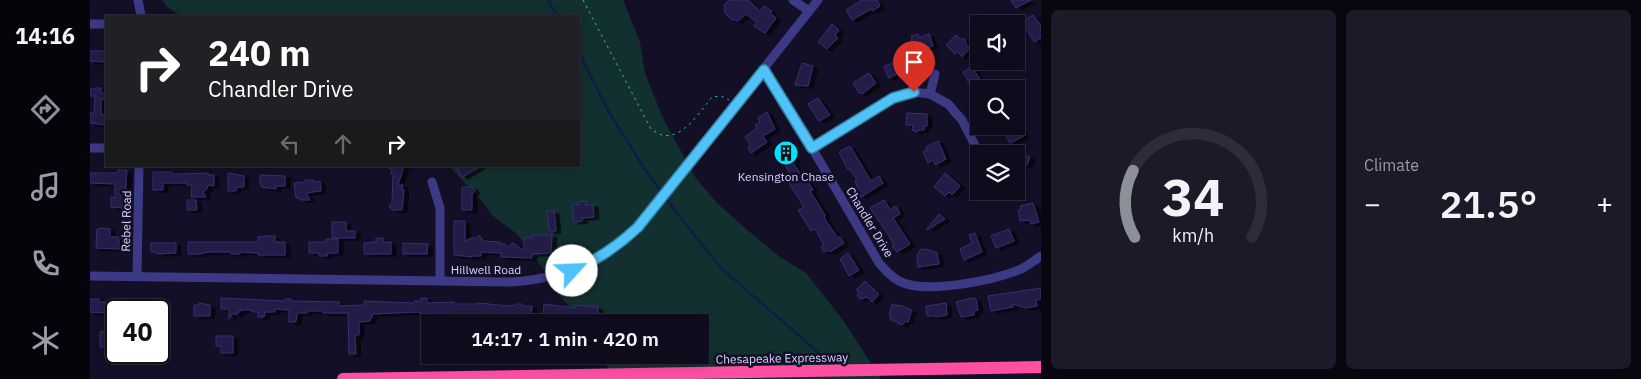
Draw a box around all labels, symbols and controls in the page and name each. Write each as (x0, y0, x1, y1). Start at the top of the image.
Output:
map controls (970, 15, 1025, 200)
button: sound (970, 15, 1025, 70)
text: 14:16 (15, 21, 75, 50)
text: 240 m (208, 30, 311, 76)
icon: right (125, 35, 190, 100)
pin (893, 41, 935, 92)
icon: arrive (900, 48, 928, 76)
text: Chandler Drive (208, 74, 354, 103)
button: search (970, 80, 1025, 135)
icon: directions (28, 92, 63, 127)
icon: left (276, 130, 304, 158)
icon: ahead (329, 130, 357, 158)
icon: right (382, 130, 410, 158)
building icon: Kensington Chase (773, 140, 799, 166)
button: layers (970, 145, 1025, 200)
text: Climate (1364, 155, 1419, 175)
text: 34 (1162, 163, 1225, 230)
icon: music (28, 169, 63, 204)
place label: Kensington Chase (738, 169, 835, 184)
text: 21.5° (1440, 179, 1537, 228)
street label: Chandler Drive (843, 184, 897, 260)
text: − (1364, 185, 1381, 222)
text: + (1596, 185, 1613, 222)
street label: Rebel Road (118, 190, 134, 252)
text: km/h (1173, 224, 1215, 247)
position arrow (545, 244, 597, 296)
icon: phone (28, 246, 63, 281)
street label: Hillwell Road (451, 262, 521, 277)
speed limit sign: 40 (105, 299, 170, 364)
icon: climate (28, 323, 63, 358)
text: 14:17 · 1 min · 420 m (471, 327, 659, 351)
street label: Chesapeake Expressway (716, 349, 848, 367)

